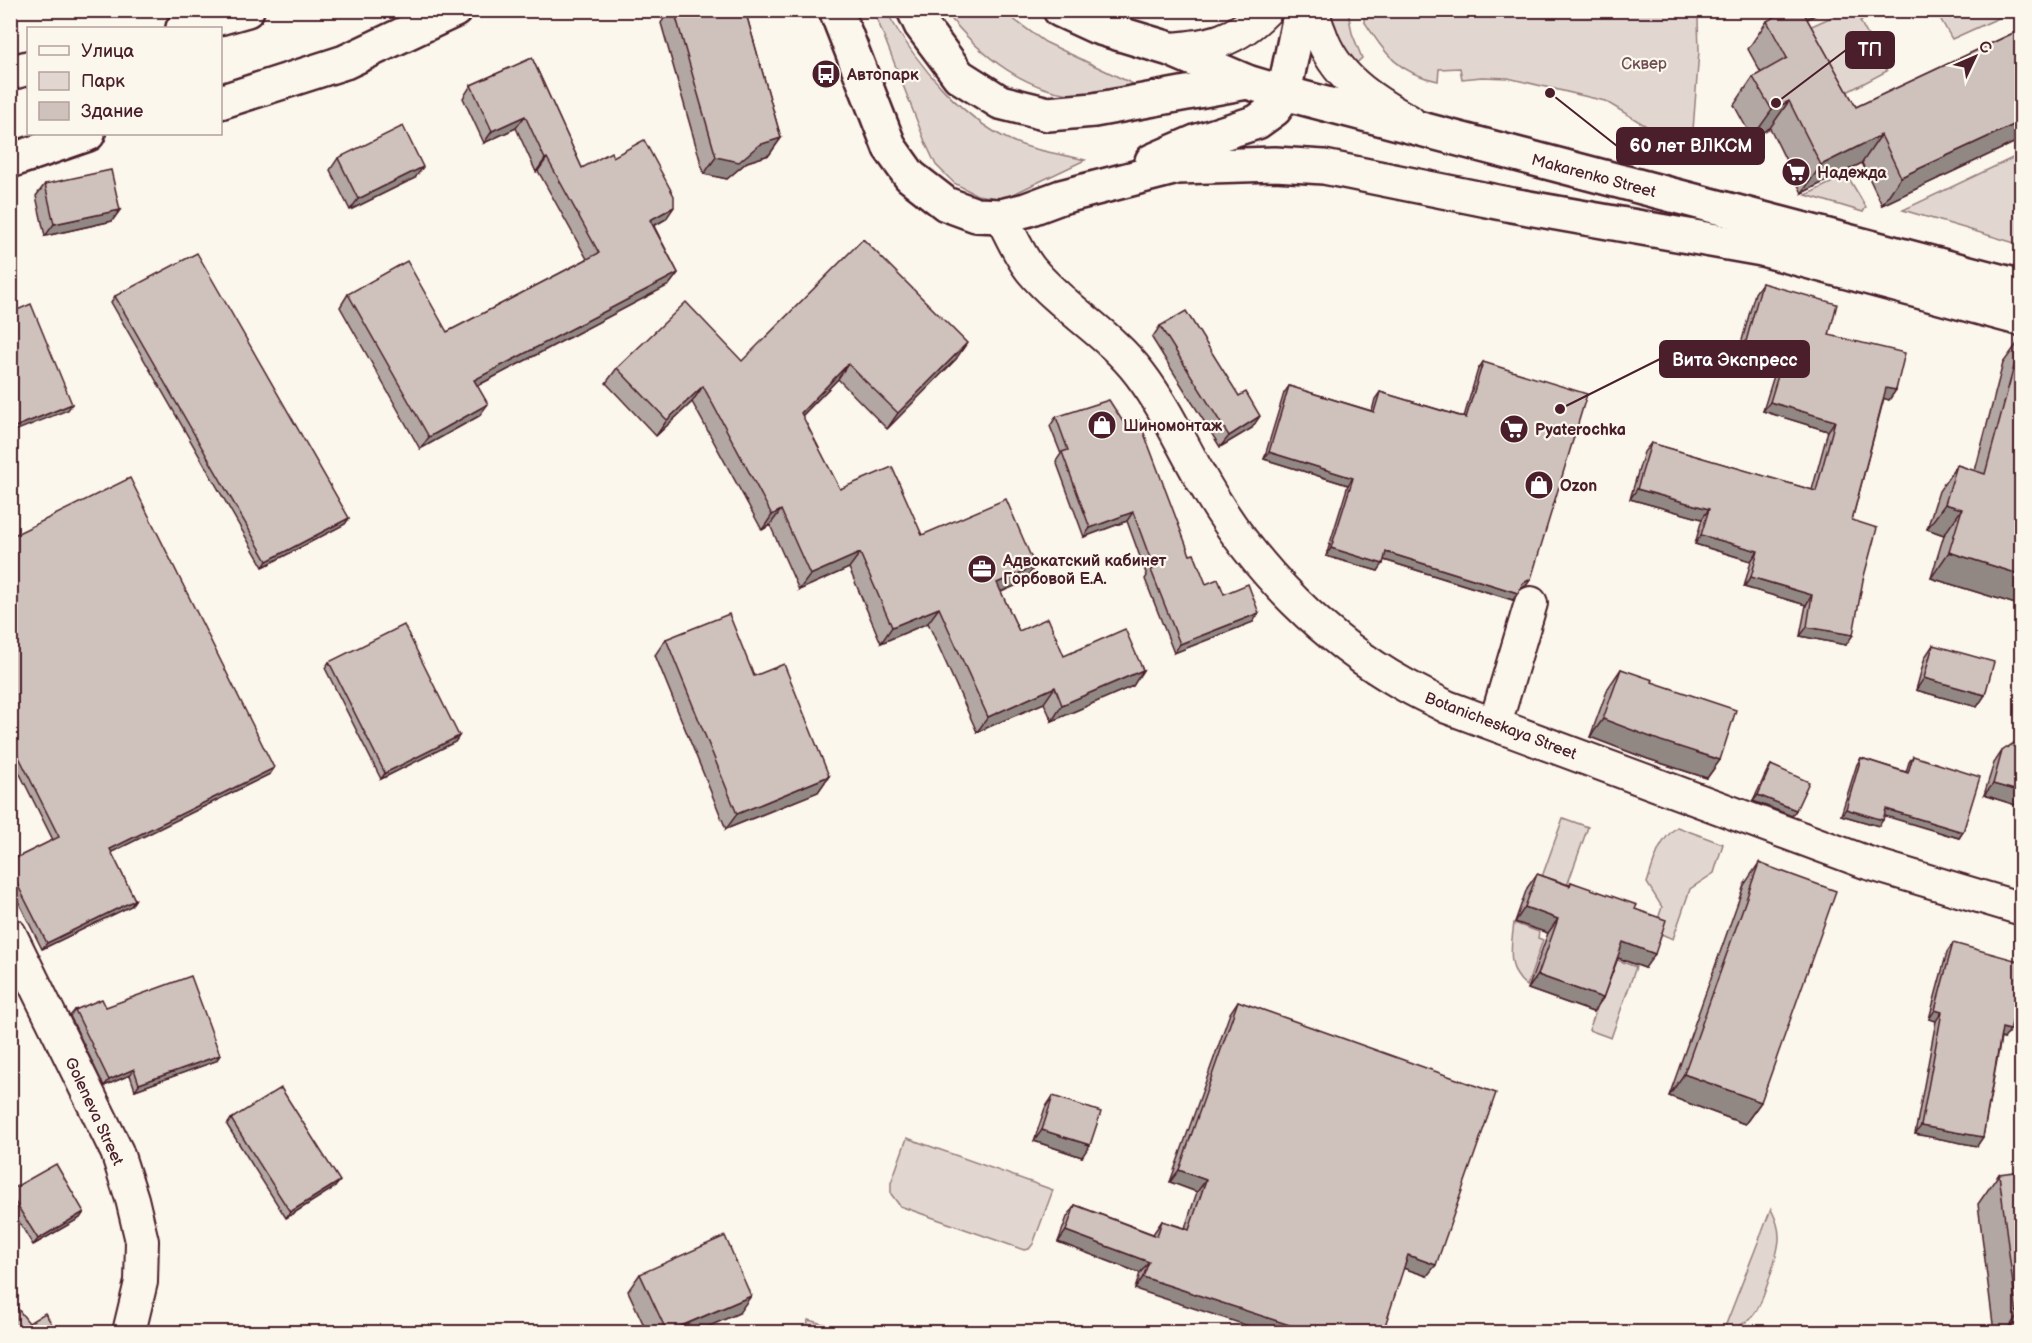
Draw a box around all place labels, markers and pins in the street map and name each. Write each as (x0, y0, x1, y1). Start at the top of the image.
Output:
callout: ТП (1846, 32, 1894, 68)
bus stop icon: Автопарк (810, 58, 842, 90)
place label: Автопарк (846, 66, 919, 85)
callout: 60 лет ВЛКСМ (1617, 128, 1764, 164)
supermarket icon: Надежда (1780, 156, 1812, 188)
place label: Надежда (1817, 164, 1887, 183)
callout: Вита Экспресс (1660, 341, 1809, 377)
shop icon: Шиномонтаж (1086, 409, 1118, 441)
supermarket icon: Pyaterochka (1498, 413, 1530, 445)
place label: Шиномонтаж (1123, 417, 1223, 436)
place label: Pyaterochka (1535, 421, 1626, 440)
shop icon: Ozon (1523, 469, 1555, 501)
place label: Ozon (1560, 477, 1597, 496)
place label: Адвокатский кабинет Горбовой Е.А. (1002, 552, 1167, 589)
office icon: Адвокатский кабинет Горбовой Е.А. (966, 553, 998, 585)

